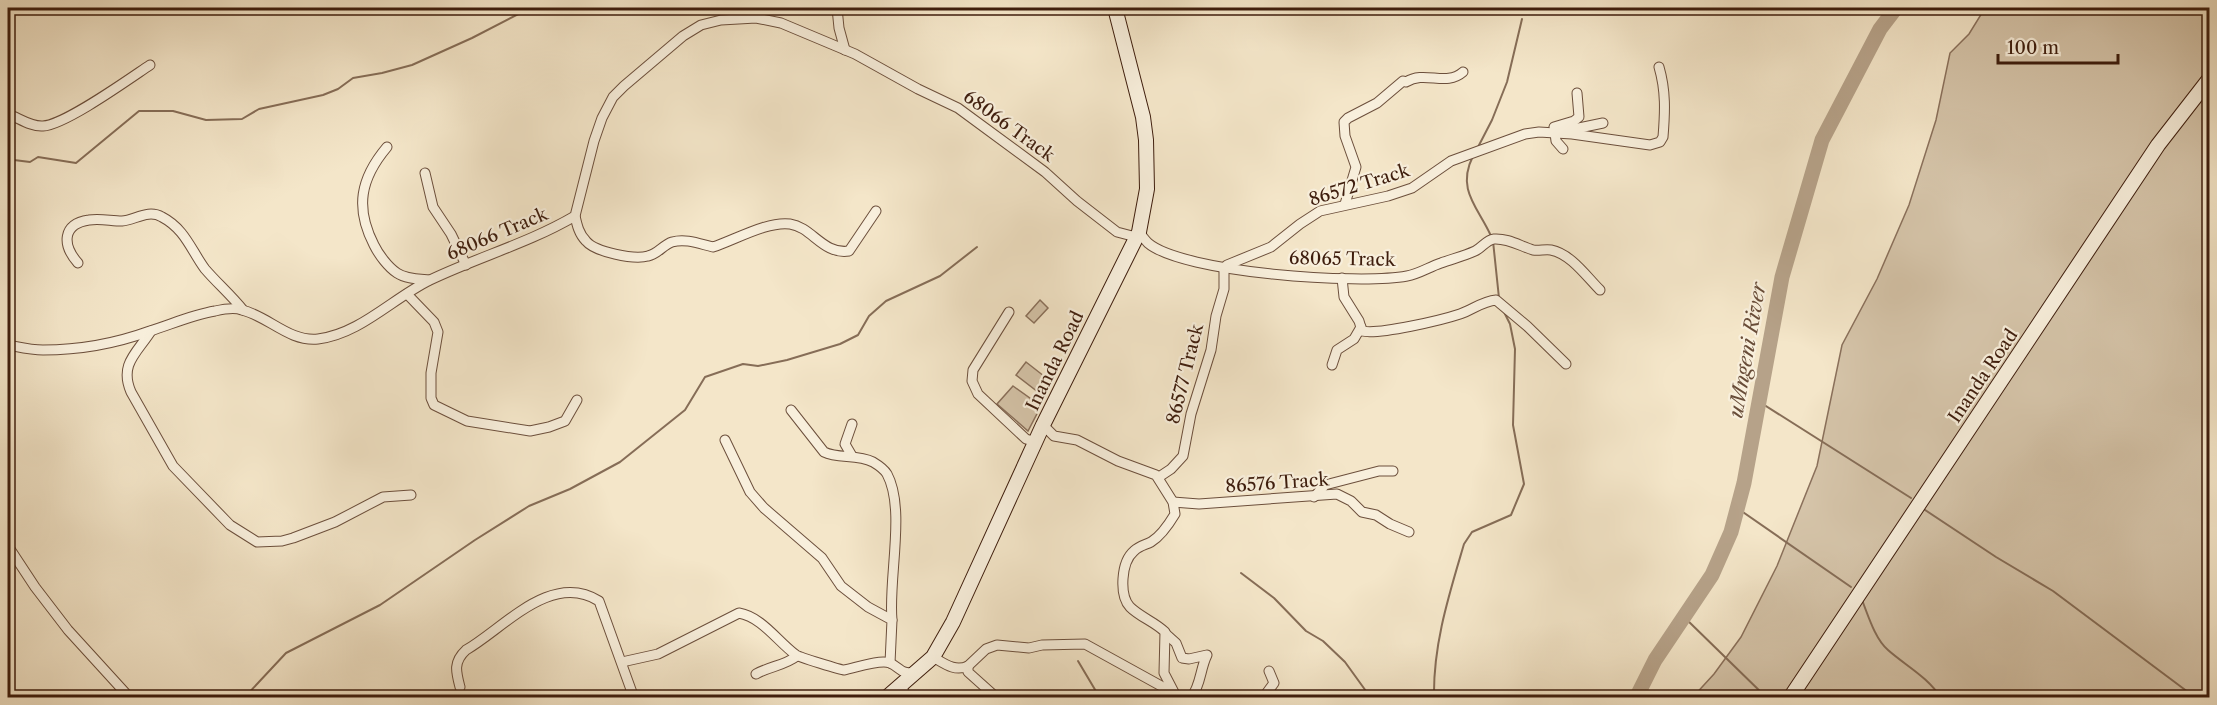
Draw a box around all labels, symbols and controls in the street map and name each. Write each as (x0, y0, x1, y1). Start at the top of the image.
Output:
scale bar (1998, 27, 2118, 65)
text: 100 m (2007, 37, 2059, 59)
street label: 68066 Track (959, 86, 1060, 167)
street label: 86572 Track (1306, 159, 1413, 211)
street label: 68066 Track (443, 202, 552, 265)
street label: 68065 Track (1289, 247, 1397, 271)
water label: uMngeni River (1723, 279, 1771, 420)
street label: Inanda Road (1021, 307, 1089, 415)
street label: 86577 Track (1162, 320, 1208, 426)
street label: Inanda Road (1944, 325, 2022, 427)
street label: 86576 Track (1225, 468, 1331, 498)

